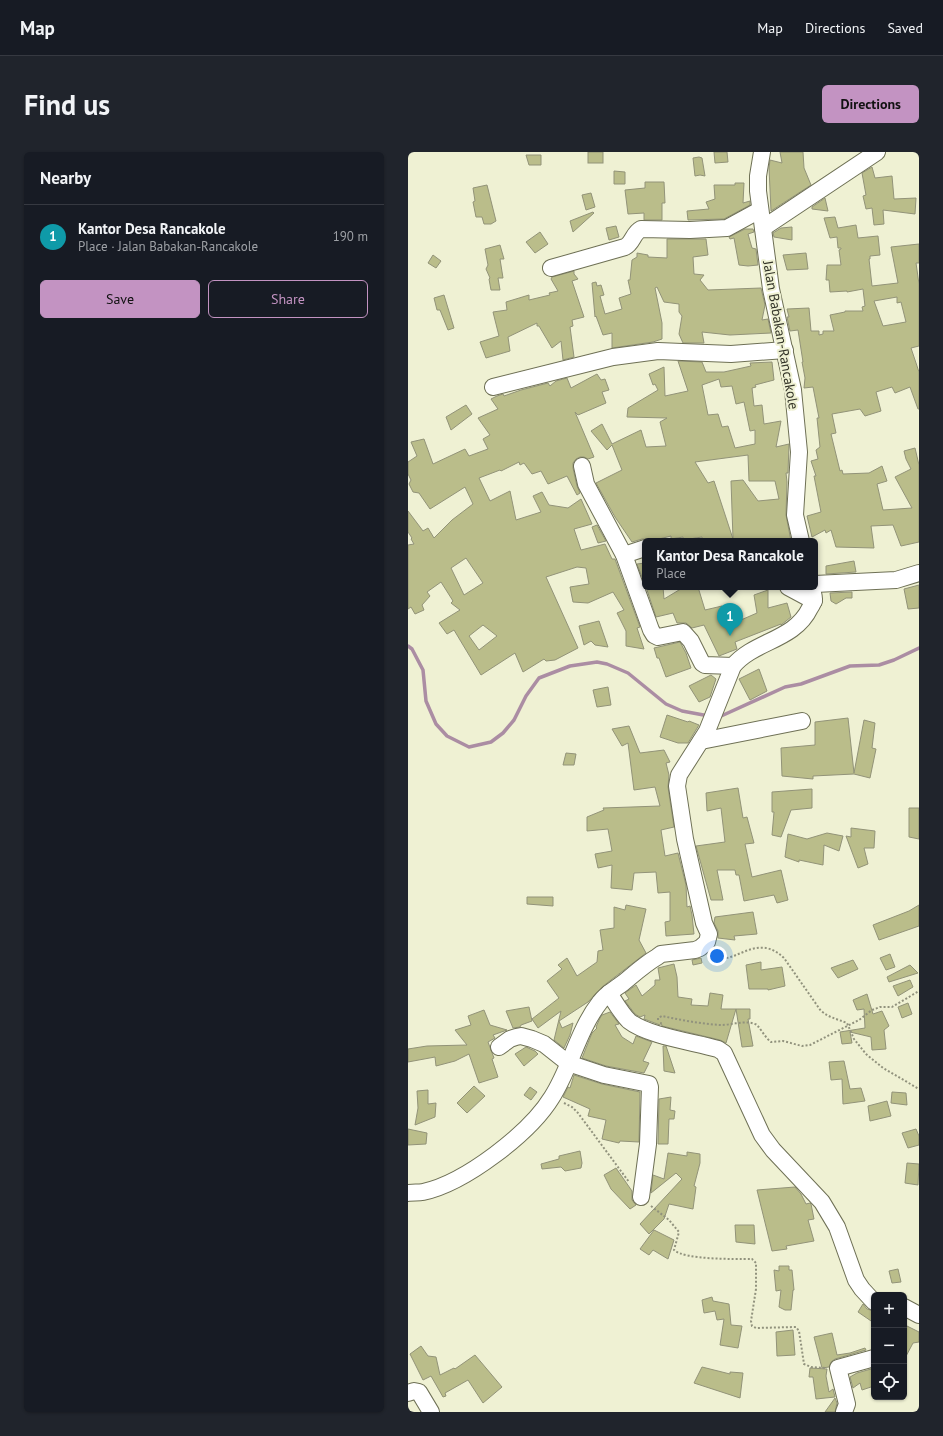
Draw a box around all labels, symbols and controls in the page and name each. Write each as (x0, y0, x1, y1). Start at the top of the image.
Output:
text: Map (20, 16, 55, 40)
text: Map (757, 19, 783, 37)
text: Directions (805, 19, 865, 37)
text: Saved (887, 19, 923, 37)
button: Directions (822, 85, 919, 123)
text: Find us (24, 86, 110, 123)
text: Nearby (40, 167, 91, 189)
text: Kantor Desa Rancakole (78, 219, 226, 238)
text: 1 (49, 228, 57, 245)
text: 190 m (333, 228, 368, 245)
text: Place · Jalan Babakan-Rancakole (78, 238, 258, 255)
street label: Jalan Babakan-Rancakole (759, 258, 803, 411)
button: Save (40, 280, 200, 318)
button: Share (208, 280, 368, 318)
popup (642, 538, 818, 590)
text: Kantor Desa Rancakole (656, 546, 804, 565)
text: Place (656, 565, 686, 582)
pin: 1 (717, 603, 743, 636)
your location (707, 946, 727, 966)
map controls (871, 1292, 907, 1400)
button: + (871, 1292, 907, 1328)
button: − (871, 1328, 907, 1364)
button: locate (871, 1364, 907, 1400)

